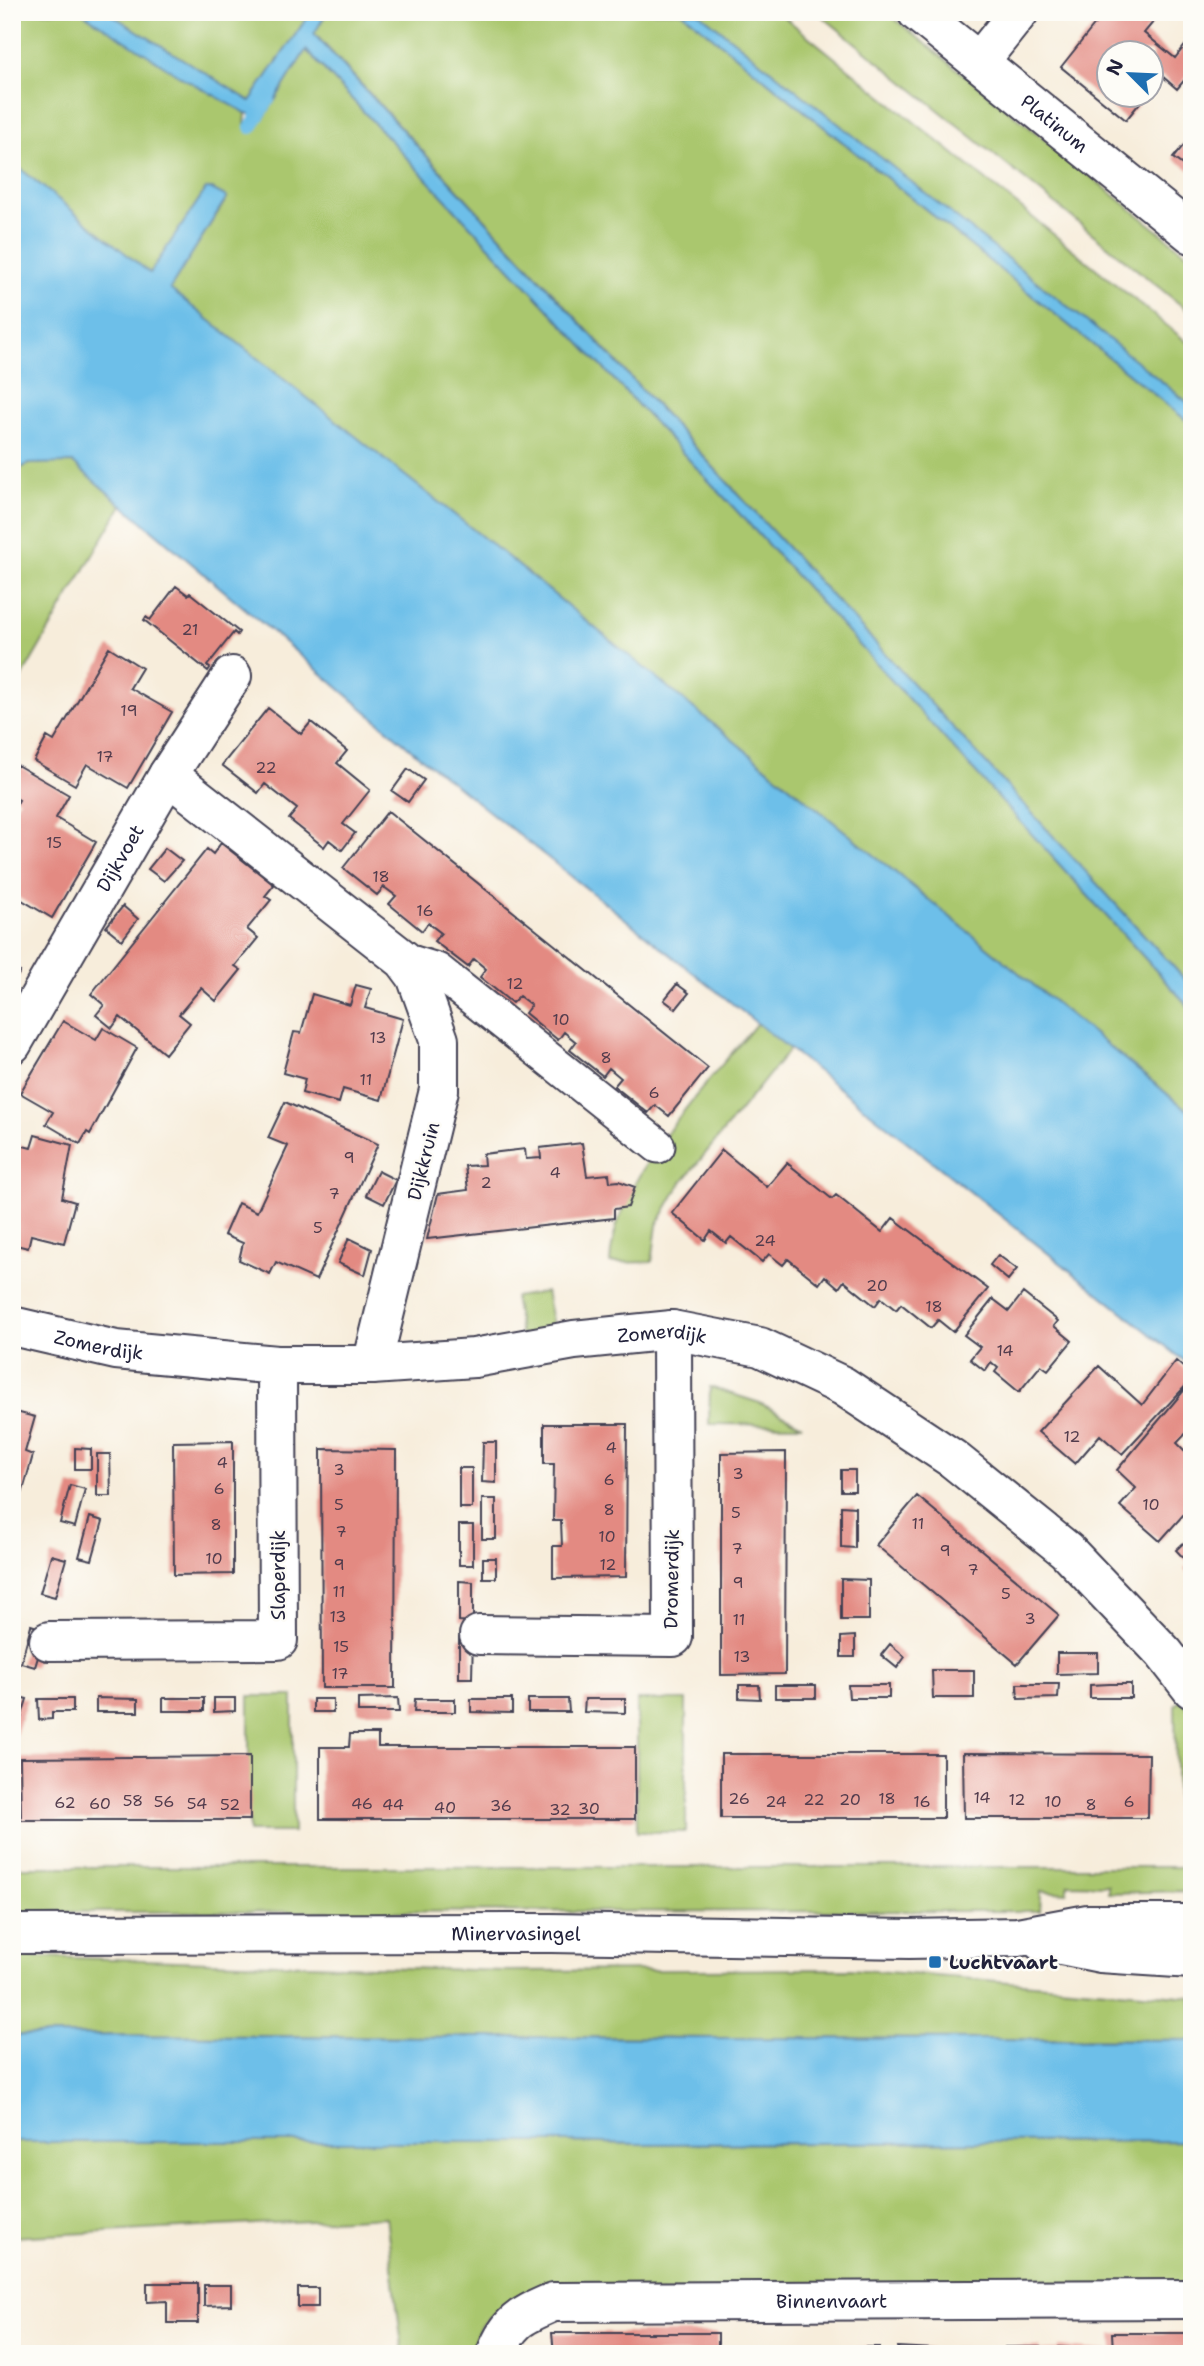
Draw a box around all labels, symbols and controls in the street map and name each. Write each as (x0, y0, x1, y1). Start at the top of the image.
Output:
north arrow (1096, 38, 1166, 108)
text: N (1100, 55, 1129, 79)
street label: Platinum (1015, 89, 1093, 158)
house number: 21 (181, 619, 199, 640)
house number: 19 (120, 700, 138, 721)
house number: 17 (96, 746, 114, 767)
house number: 22 (255, 757, 277, 778)
street label: Dijkvoet (91, 820, 150, 897)
house number: 15 (46, 832, 62, 853)
house number: 18 (372, 866, 390, 887)
house number: 16 (416, 900, 434, 921)
house number: 12 (506, 973, 524, 994)
house number: 10 (552, 1009, 570, 1030)
house number: 13 (369, 1027, 387, 1048)
house number: 8 (600, 1047, 612, 1068)
house number: 11 (360, 1069, 372, 1090)
house number: 6 (648, 1082, 660, 1103)
street label: Dijkkruin (402, 1119, 445, 1203)
house number: 9 (343, 1147, 355, 1168)
house number: 4 (549, 1162, 561, 1183)
house number: 2 (480, 1172, 492, 1193)
house number: 7 (328, 1183, 340, 1204)
house number: 5 (313, 1217, 323, 1238)
house number: 24 (754, 1230, 776, 1251)
house number: 20 (866, 1275, 888, 1296)
house number: 18 (925, 1296, 943, 1317)
street label: Zomerdijk (616, 1318, 709, 1349)
street label: Zomerdijk (52, 1324, 145, 1366)
house number: 14 (996, 1340, 1014, 1361)
house number: 12 (1063, 1426, 1081, 1447)
house number: 4 (605, 1437, 617, 1458)
house number: 4 (216, 1452, 228, 1473)
house number: 3 (333, 1459, 345, 1480)
house number: 3 (732, 1463, 744, 1484)
house number: 6 (603, 1469, 615, 1490)
house number: 6 (213, 1478, 225, 1499)
house number: 5 (334, 1494, 344, 1515)
house number: 10 (1142, 1494, 1160, 1515)
house number: 8 (603, 1499, 615, 1520)
house number: 5 (731, 1502, 741, 1523)
house number: 11 (912, 1513, 924, 1534)
house number: 8 (210, 1514, 222, 1535)
house number: 7 (335, 1521, 347, 1542)
house number: 10 (598, 1526, 616, 1547)
street label: Dromerdijk (658, 1529, 685, 1629)
street label: Slaperdijk (266, 1530, 291, 1620)
house number: 7 (731, 1538, 743, 1559)
house number: 9 (939, 1540, 951, 1561)
house number: 10 (205, 1548, 223, 1569)
house number: 9 (333, 1554, 345, 1575)
house number: 12 (599, 1554, 617, 1575)
house number: 7 (967, 1559, 979, 1580)
house number: 9 (732, 1572, 744, 1593)
house number: 11 (333, 1581, 345, 1602)
house number: 5 (1001, 1583, 1011, 1604)
house number: 13 (329, 1606, 347, 1627)
house number: 3 (1024, 1608, 1036, 1629)
house number: 11 (733, 1609, 745, 1630)
house number: 15 (333, 1636, 349, 1657)
house number: 13 (733, 1646, 751, 1667)
house number: 17 (331, 1663, 349, 1684)
house number: 14 (973, 1787, 991, 1808)
house number: 26 (728, 1788, 750, 1809)
house number: 18 (878, 1788, 896, 1809)
house number: 22 (803, 1789, 825, 1810)
house number: 20 (839, 1789, 861, 1810)
house number: 12 (1008, 1789, 1026, 1810)
house number: 58 (123, 1790, 143, 1811)
house number: 56 (154, 1791, 174, 1812)
house number: 24 (765, 1791, 787, 1812)
house number: 16 (913, 1791, 931, 1812)
house number: 10 (1044, 1791, 1062, 1812)
house number: 6 (1123, 1791, 1135, 1812)
house number: 62 (54, 1792, 76, 1813)
house number: 60 (89, 1793, 111, 1814)
house number: 54 (187, 1793, 207, 1814)
house number: 46 (351, 1793, 373, 1814)
house number: 52 (220, 1794, 240, 1815)
house number: 44 (382, 1794, 404, 1815)
house number: 8 (1085, 1794, 1097, 1815)
house number: 36 (490, 1795, 512, 1816)
house number: 40 (434, 1797, 456, 1818)
house number: 30 (578, 1798, 600, 1819)
house number: 32 (549, 1799, 571, 1820)
street label: Minervasingel (451, 1921, 581, 1946)
place label: Luchtvaart (949, 1950, 1058, 1975)
marker: Luchtvaart (927, 1954, 943, 1970)
street label: Binnenvaart (776, 2288, 887, 2314)

